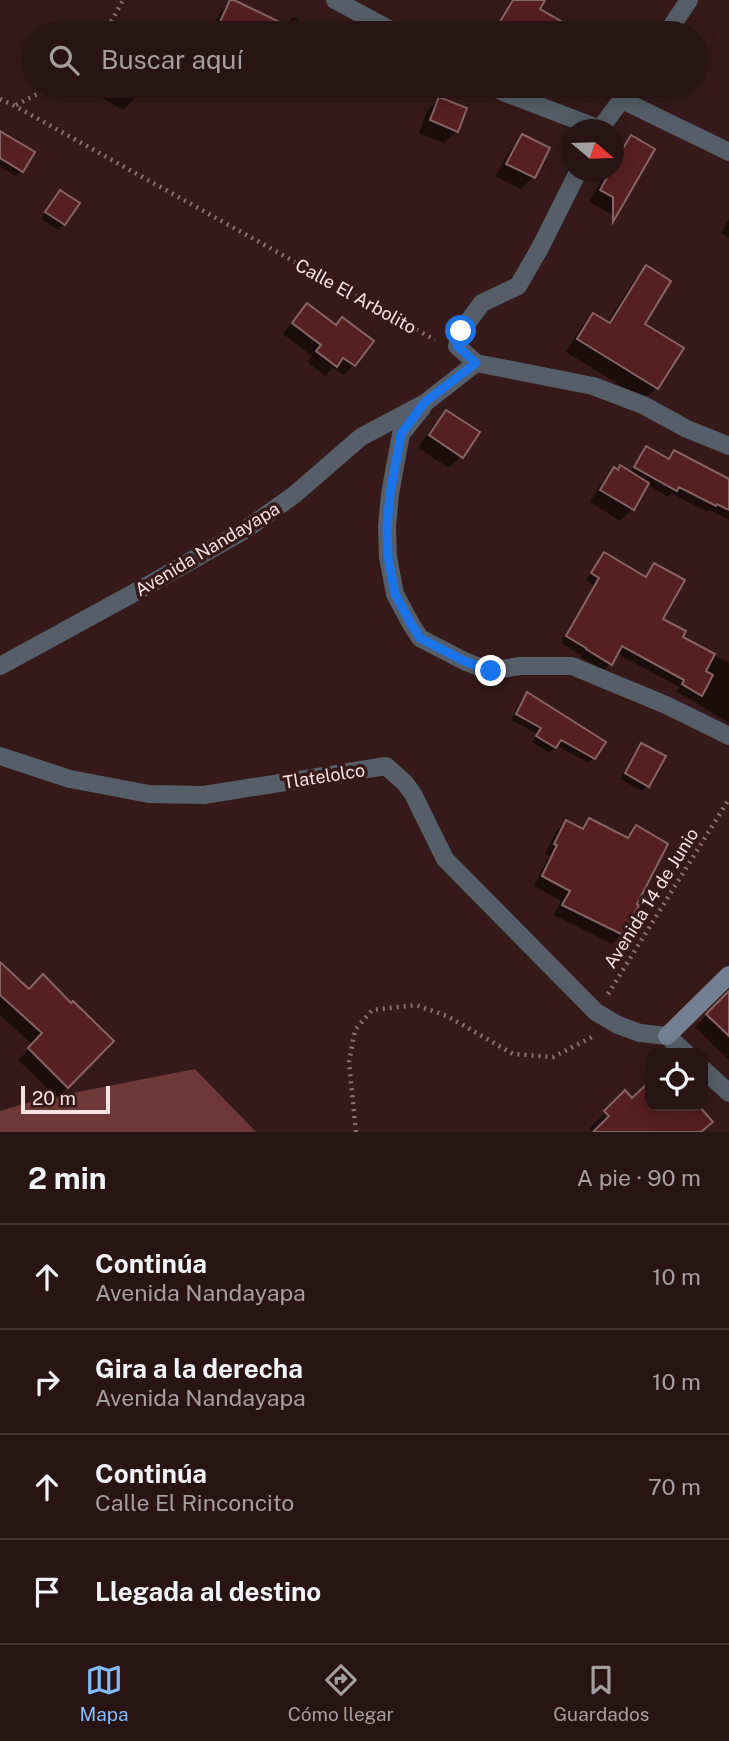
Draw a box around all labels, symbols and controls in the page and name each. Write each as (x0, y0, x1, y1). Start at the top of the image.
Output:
search box (21, 21, 708, 98)
icon: search (45, 41, 83, 79)
text: Buscar aquí (101, 44, 243, 75)
north arrow (561, 119, 624, 182)
street label: Calle El Arbolito (292, 254, 420, 338)
route start (445, 315, 476, 346)
street label: Avenida Nandayapa (131, 498, 283, 600)
route end (475, 655, 506, 686)
street label: Tlatelolco (282, 759, 366, 793)
street label: Avenida 14 de Junio (599, 824, 703, 972)
map controls (645, 1048, 708, 1111)
button: locate (645, 1048, 708, 1111)
scale bar (21, 1083, 110, 1115)
text: 20 m (32, 1087, 76, 1109)
text: 2 min (28, 1160, 107, 1196)
text: A pie · 90 m (577, 1164, 701, 1191)
text: Continúa (95, 1248, 207, 1279)
icon: ahead (28, 1258, 66, 1296)
text: 10 m (652, 1263, 701, 1290)
text: Avenida Nandayapa (95, 1279, 306, 1306)
text: Gira a la derecha (95, 1353, 303, 1384)
icon: right (28, 1363, 66, 1401)
text: 10 m (652, 1368, 701, 1395)
text: Avenida Nandayapa (95, 1384, 306, 1411)
text: Continúa (95, 1458, 207, 1489)
icon: ahead (28, 1468, 66, 1506)
text: 70 m (648, 1473, 701, 1500)
text: Calle El Rinconcito (95, 1489, 294, 1516)
icon: arrive (28, 1573, 66, 1611)
text: Llegada al destino (95, 1576, 321, 1607)
tab: Mapa (80, 1661, 129, 1725)
tab: Cómo llegar (288, 1661, 394, 1725)
tab: Guardados (553, 1661, 649, 1725)

